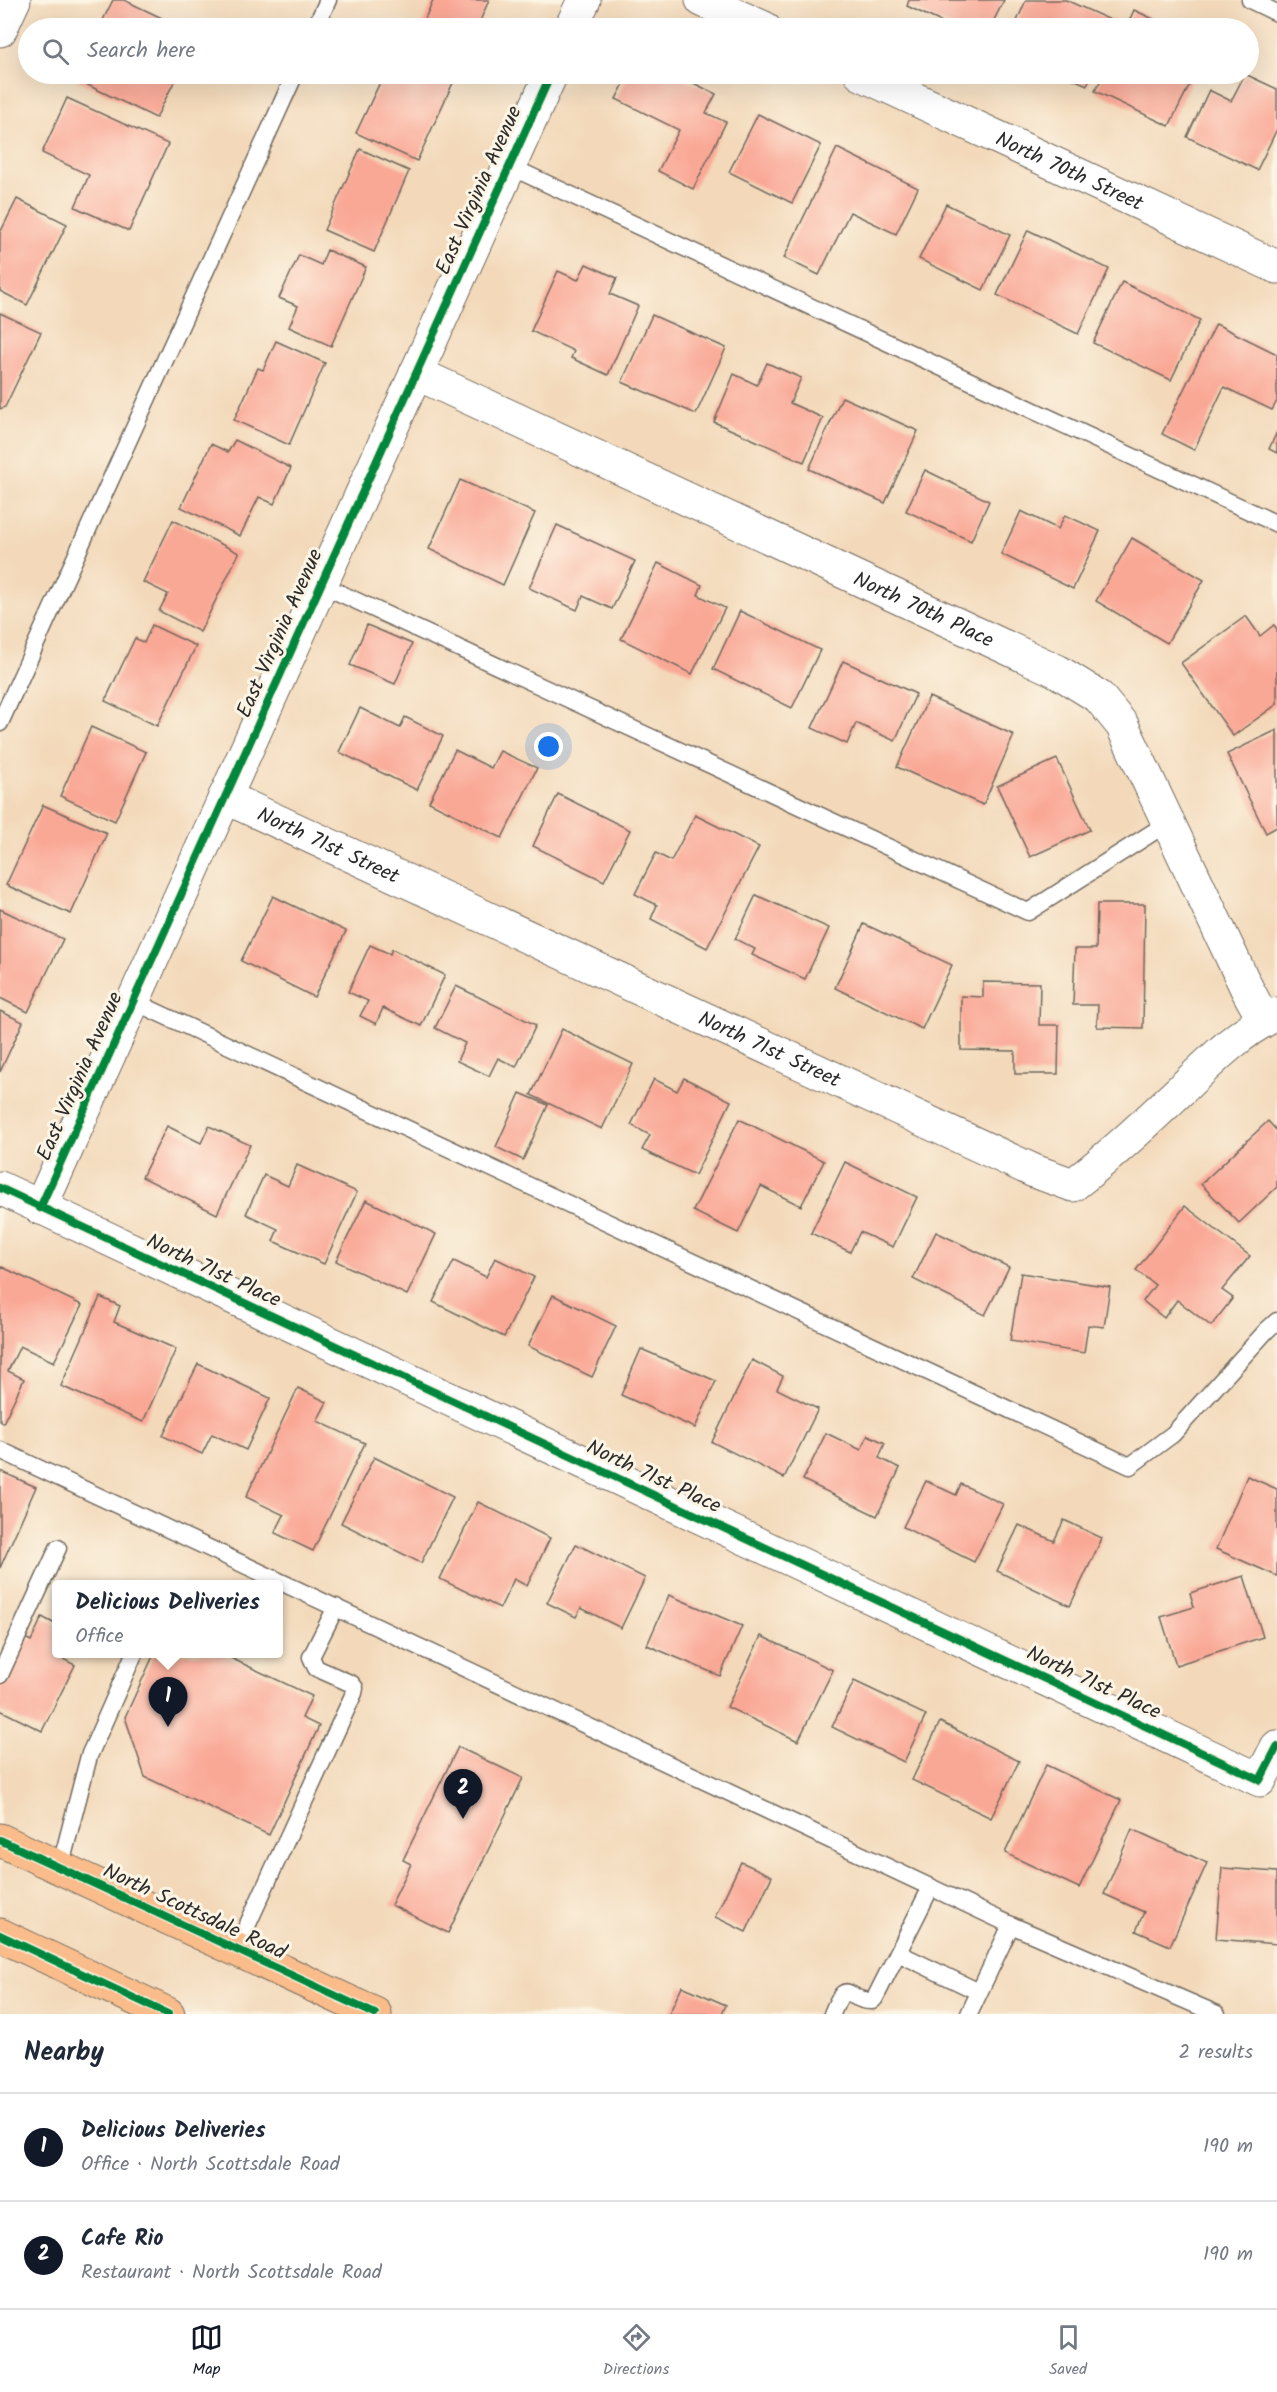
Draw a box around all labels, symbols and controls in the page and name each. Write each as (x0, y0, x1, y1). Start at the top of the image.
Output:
search box (18, 18, 1259, 84)
text: Search here (87, 34, 195, 69)
icon: search (39, 35, 72, 68)
street label: East Virginia Avenue (427, 100, 532, 280)
street label: North 70th Street (990, 124, 1149, 221)
street label: East Virginia Avenue (228, 543, 333, 723)
street label: North 70th Place (847, 563, 999, 658)
your location (534, 732, 563, 761)
street label: North 71st Street (251, 799, 405, 894)
street label: East Virginia Avenue (28, 986, 133, 1166)
street label: North 71st Street (692, 1003, 846, 1098)
street label: North 71st Place (140, 1226, 287, 1317)
street label: North 71st Place (580, 1432, 727, 1523)
popup (52, 1580, 283, 1658)
text: Delicious Deliveries (75, 1586, 260, 1621)
text: Office (75, 1621, 123, 1653)
street label: North 71st Place (1020, 1638, 1167, 1729)
pin: 1 (148, 1678, 188, 1727)
pin: 2 (444, 1770, 482, 1819)
street label: North Scottsdale Road (97, 1855, 292, 1970)
text: Nearby (24, 2032, 104, 2074)
text: 2 results (1178, 2037, 1253, 2069)
text: Delicious Deliveries (81, 2114, 266, 2149)
text: 1 (40, 2131, 47, 2163)
text: 190 m (1203, 2131, 1253, 2163)
text: Office · North Scottsdale Road (81, 2149, 340, 2181)
text: Cafe Rio (81, 2222, 164, 2257)
text: 2 (38, 2239, 49, 2271)
text: 190 m (1203, 2239, 1253, 2271)
text: Restaurant · North Scottsdale Road (81, 2257, 382, 2289)
tab: Map (190, 2321, 223, 2382)
tab: Directions (603, 2321, 669, 2382)
tab: Saved (1049, 2321, 1087, 2382)

